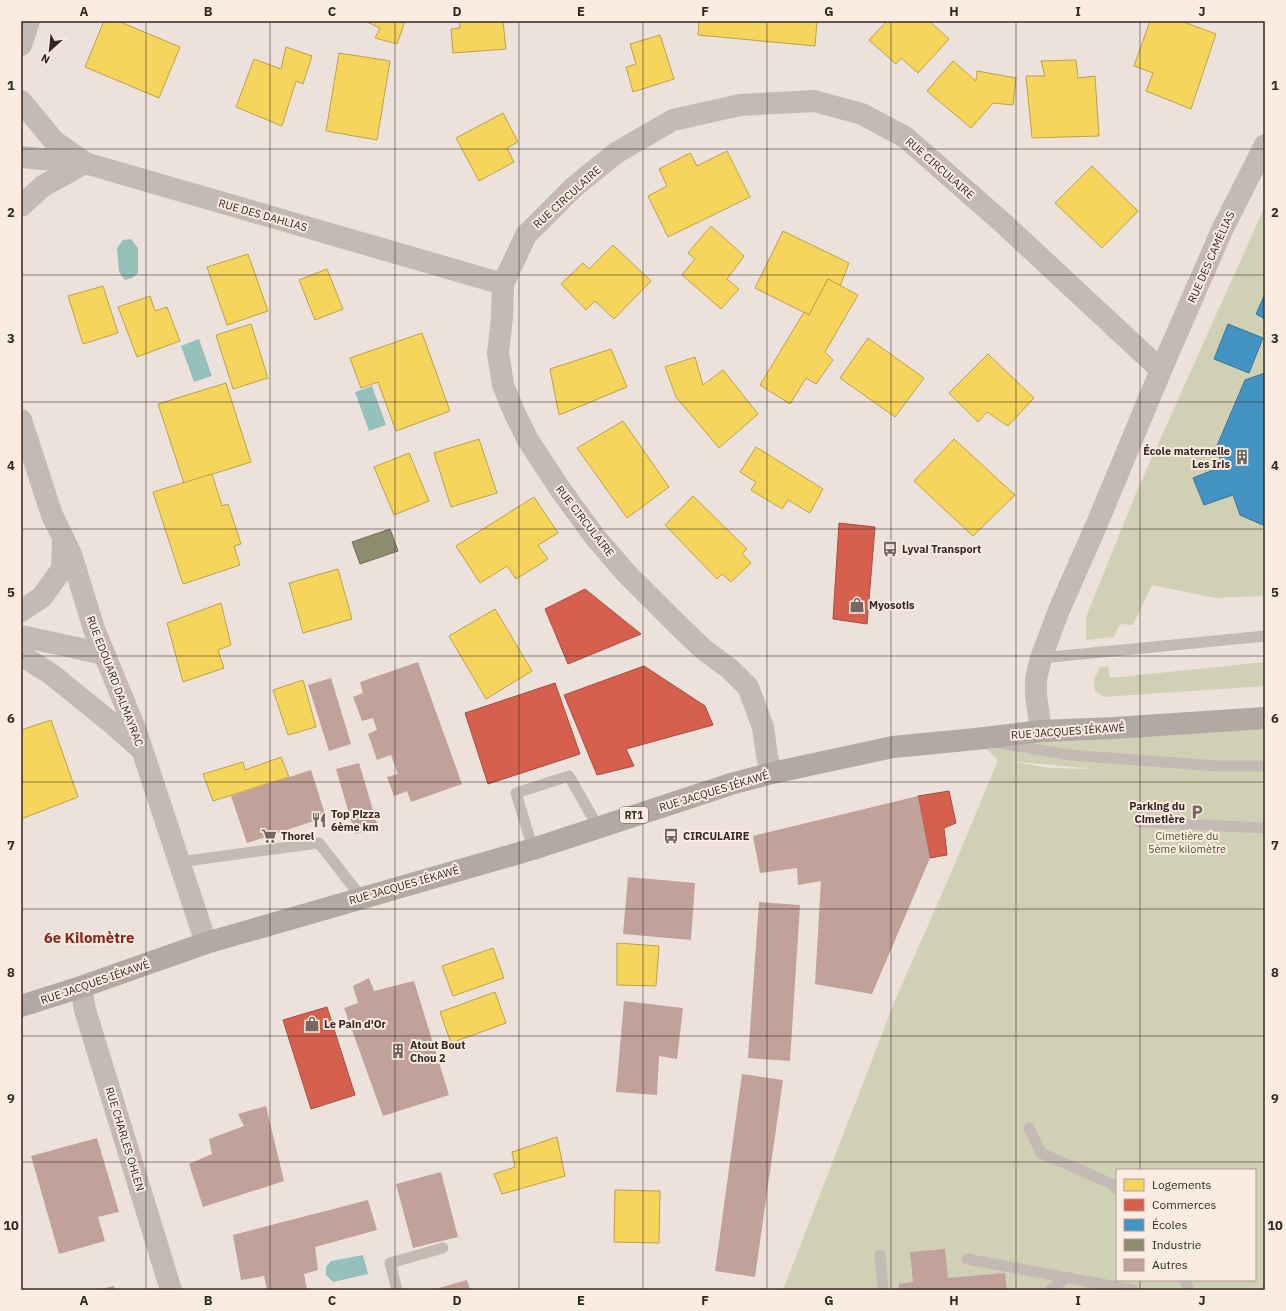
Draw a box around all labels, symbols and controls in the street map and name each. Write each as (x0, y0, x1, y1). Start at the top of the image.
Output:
text: A (80, 3, 89, 20)
text: B (204, 3, 213, 20)
text: C (328, 3, 337, 20)
text: D (452, 3, 462, 20)
text: E (577, 3, 585, 20)
text: F (701, 3, 709, 20)
text: G (824, 3, 834, 20)
text: H (949, 3, 959, 20)
text: I (1075, 3, 1081, 20)
text: J (1198, 3, 1206, 20)
north arrow (30, 30, 70, 70)
text: N (39, 51, 52, 67)
text: 1 (7, 77, 15, 94)
text: 1 (1271, 77, 1279, 94)
street label: RUE CIRCULAIRE (903, 134, 977, 202)
street label: RUE CIRCULAIRE (530, 163, 604, 231)
street label: RUE DES DAHLIAS (217, 196, 309, 234)
text: 2 (7, 204, 15, 221)
text: 2 (1271, 204, 1279, 221)
street label: RUE DES CAMÉLIAS (1185, 209, 1237, 305)
text: 3 (7, 330, 15, 347)
text: 3 (1271, 330, 1279, 347)
place label: École maternelle Les Iris (1143, 443, 1230, 471)
building icon: École maternelle Les Iris (1233, 448, 1251, 466)
text: 4 (7, 457, 15, 474)
text: 4 (1271, 457, 1279, 474)
street label: RUE CIRCULAIRE (553, 483, 617, 559)
bus stop icon: Lyvai Transport (881, 540, 899, 558)
place label: Lyvai Transport (902, 542, 981, 556)
text: 5 (7, 584, 15, 601)
text: 5 (1271, 584, 1279, 601)
shop icon: Myosotis (848, 596, 866, 614)
place label: Myosotis (869, 598, 915, 612)
street label: RUE EDOUARD DALMAYRAC (84, 614, 146, 748)
text: 6 (7, 710, 15, 727)
text: 6 (1271, 710, 1279, 727)
street label: RUE JACQUES IÉKAWÉ (1011, 720, 1125, 742)
street label: RUE JACQUES IÉKAWÉ (657, 768, 771, 814)
place label: Parking du Cimetière (1129, 799, 1185, 826)
parking icon: Parking du Cimetière (1188, 803, 1206, 821)
place label: Top Pizza 6ème km (331, 807, 380, 834)
road number: RT1 (620, 807, 648, 823)
restaurant icon: Top Pizza 6ème km (310, 811, 328, 829)
supermarket icon: Thorel (260, 827, 278, 845)
bus stop icon: CIRCULAIRE (662, 827, 680, 845)
place label: Thorel (281, 829, 315, 843)
place label: CIRCULAIRE (683, 829, 750, 843)
park label: Cimetière du 5ème kilomètre (1148, 829, 1226, 856)
text: 7 (7, 837, 15, 854)
text: 7 (1271, 837, 1279, 854)
street label: RUE JACQUES IÉKAWÉ (347, 863, 461, 907)
district label: 6e Kilomètre (44, 928, 134, 947)
street label: RUE JACQUES IÉKAWÉ (39, 957, 151, 1007)
text: 8 (7, 964, 15, 981)
text: 8 (1271, 964, 1279, 981)
shop icon: Le Pain d'Or (303, 1015, 321, 1033)
place label: Le Pain d'Or (324, 1017, 386, 1031)
place label: Atout Bout Chou 2 (410, 1038, 465, 1065)
building icon: Atout Bout Chou 2 (389, 1042, 407, 1060)
street label: RUE CHARLES OHLEN (102, 1085, 148, 1193)
text: 9 (7, 1090, 15, 1107)
text: 9 (1271, 1090, 1279, 1107)
legend (1116, 1169, 1256, 1281)
text: Logements (1152, 1177, 1212, 1192)
text: Commerces (1152, 1197, 1217, 1212)
text: 10 (3, 1217, 19, 1234)
text: Écoles (1152, 1217, 1187, 1232)
text: 10 (1267, 1217, 1283, 1234)
text: Industrie (1152, 1237, 1202, 1252)
text: Autres (1152, 1257, 1188, 1272)
text: A (80, 1292, 89, 1309)
text: B (204, 1292, 213, 1309)
text: C (328, 1292, 337, 1309)
text: D (452, 1292, 462, 1309)
text: E (577, 1292, 585, 1309)
text: F (701, 1292, 709, 1309)
text: G (824, 1292, 834, 1309)
text: H (949, 1292, 959, 1309)
text: I (1075, 1292, 1081, 1309)
text: J (1198, 1292, 1206, 1309)

